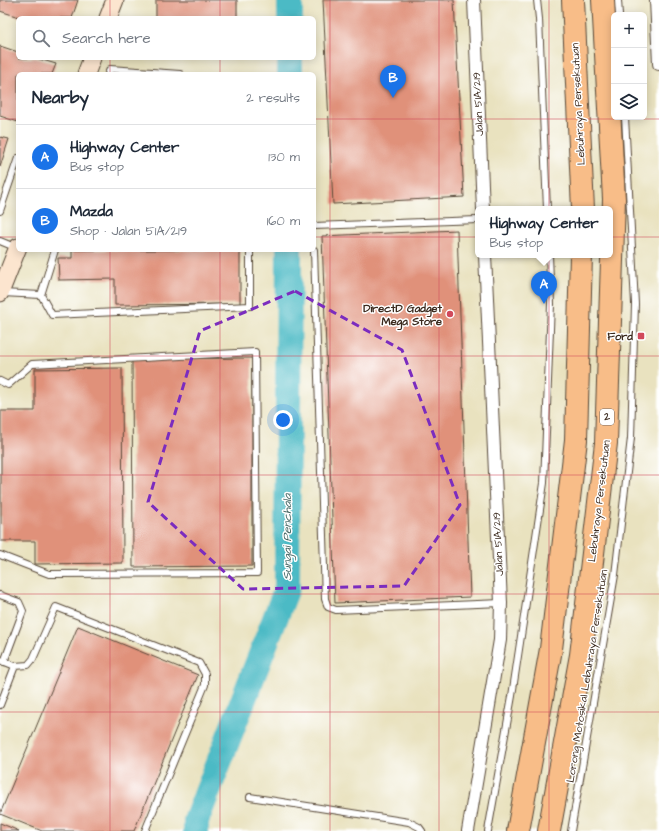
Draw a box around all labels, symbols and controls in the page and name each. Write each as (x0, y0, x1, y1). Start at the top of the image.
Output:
map controls (611, 12, 647, 120)
button: + (611, 12, 647, 48)
search box (16, 16, 316, 60)
icon: search (30, 27, 52, 49)
text: Search here (62, 28, 151, 49)
street label: Lebuhraya Persekutuan (567, 42, 590, 166)
button: − (611, 48, 647, 84)
pin: B (380, 65, 406, 98)
street label: Jalan 51A/219 (469, 72, 487, 136)
button: layers (611, 84, 647, 120)
text: Nearby (32, 86, 89, 110)
text: 2 results (246, 89, 300, 107)
text: Highway Center (70, 137, 179, 158)
text: A (41, 148, 49, 166)
text: 130 m (268, 148, 300, 166)
text: Bus stop (70, 158, 124, 176)
text: Mazda (70, 201, 113, 222)
popup (475, 206, 613, 258)
text: B (40, 212, 50, 230)
text: 160 m (267, 212, 300, 230)
text: Highway Center (489, 213, 599, 234)
text: Shop · Jalan 51A/219 (70, 222, 187, 240)
text: Bus stop (489, 234, 543, 252)
pin: A (531, 271, 557, 304)
place label: DirectD Gadget Mega Store (363, 301, 443, 331)
marker: DirectD Gadget Mega Store (445, 309, 455, 319)
place label: Ford (607, 329, 633, 344)
marker: Ford (636, 331, 646, 341)
road number: 2 (600, 409, 614, 425)
your location (273, 410, 293, 430)
street label: Lebuhraya Persekutuan (584, 439, 615, 563)
water label: Sungai Penchala (279, 493, 297, 580)
street label: Jalan 51A/219 (489, 512, 507, 576)
street label: Lorong Motosikal Lebuhraya Persekutuan (563, 568, 612, 784)

